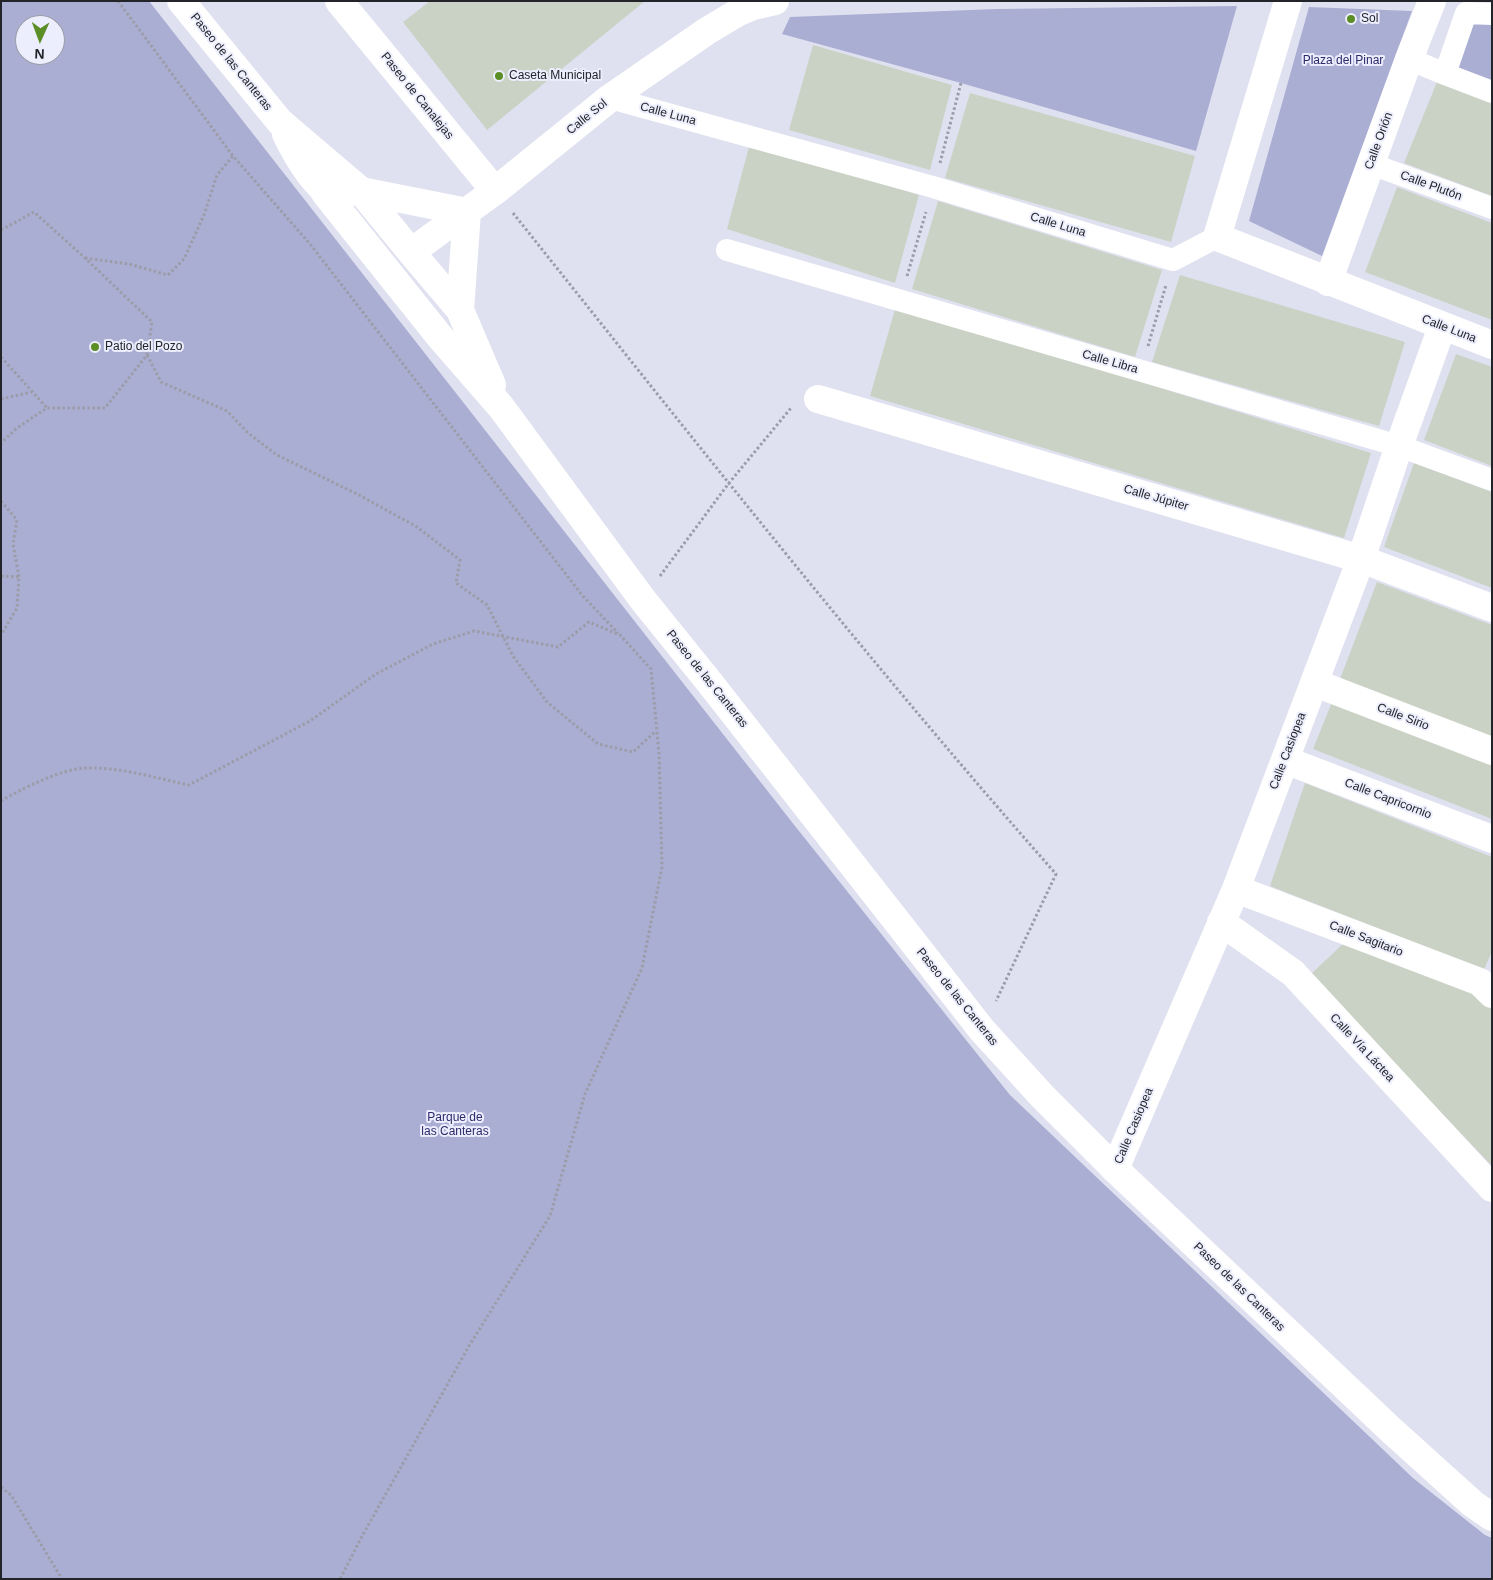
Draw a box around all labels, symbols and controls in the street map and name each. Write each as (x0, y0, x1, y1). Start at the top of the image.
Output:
street label: Paseo de las Canteras (187, 10, 275, 114)
place label: Sol (1361, 12, 1378, 26)
marker: Sol (1345, 13, 1357, 25)
north arrow (15, 15, 65, 65)
text: N (34, 46, 45, 62)
street label: Paseo de Canalejas (378, 50, 456, 142)
park label: Plaza del Pinar (1303, 54, 1383, 68)
place label: Caseta Municipal (509, 69, 601, 83)
marker: Caseta Municipal (493, 70, 505, 82)
street label: Calle Sol (564, 96, 610, 138)
street label: Calle Luna (638, 100, 698, 128)
street label: Calle Orión (1362, 110, 1396, 172)
street label: Calle Plutón (1398, 168, 1464, 204)
street label: Calle Luna (1028, 210, 1088, 240)
street label: Calle Luna (1420, 312, 1478, 346)
place label: Patio del Pozo (105, 340, 182, 354)
marker: Patio del Pozo (89, 341, 101, 353)
street label: Calle Libra (1080, 347, 1140, 377)
street label: Calle Júpiter (1122, 482, 1190, 514)
street label: Paseo de las Canteras (663, 627, 751, 731)
street label: Calle Sirio (1375, 700, 1431, 734)
street label: Calle Casiopea (1267, 710, 1309, 792)
street label: Calle Capricornio (1342, 776, 1434, 822)
street label: Calle Sagitario (1327, 918, 1405, 960)
street label: Paseo de las Canteras (913, 945, 1001, 1049)
street label: Calle Vía Láctea (1327, 1011, 1397, 1085)
street label: Calle Casiopea (1111, 1086, 1157, 1166)
park label: Parque de las Canteras (421, 1111, 489, 1139)
street label: Paseo de las Canteras (1190, 1240, 1288, 1334)

